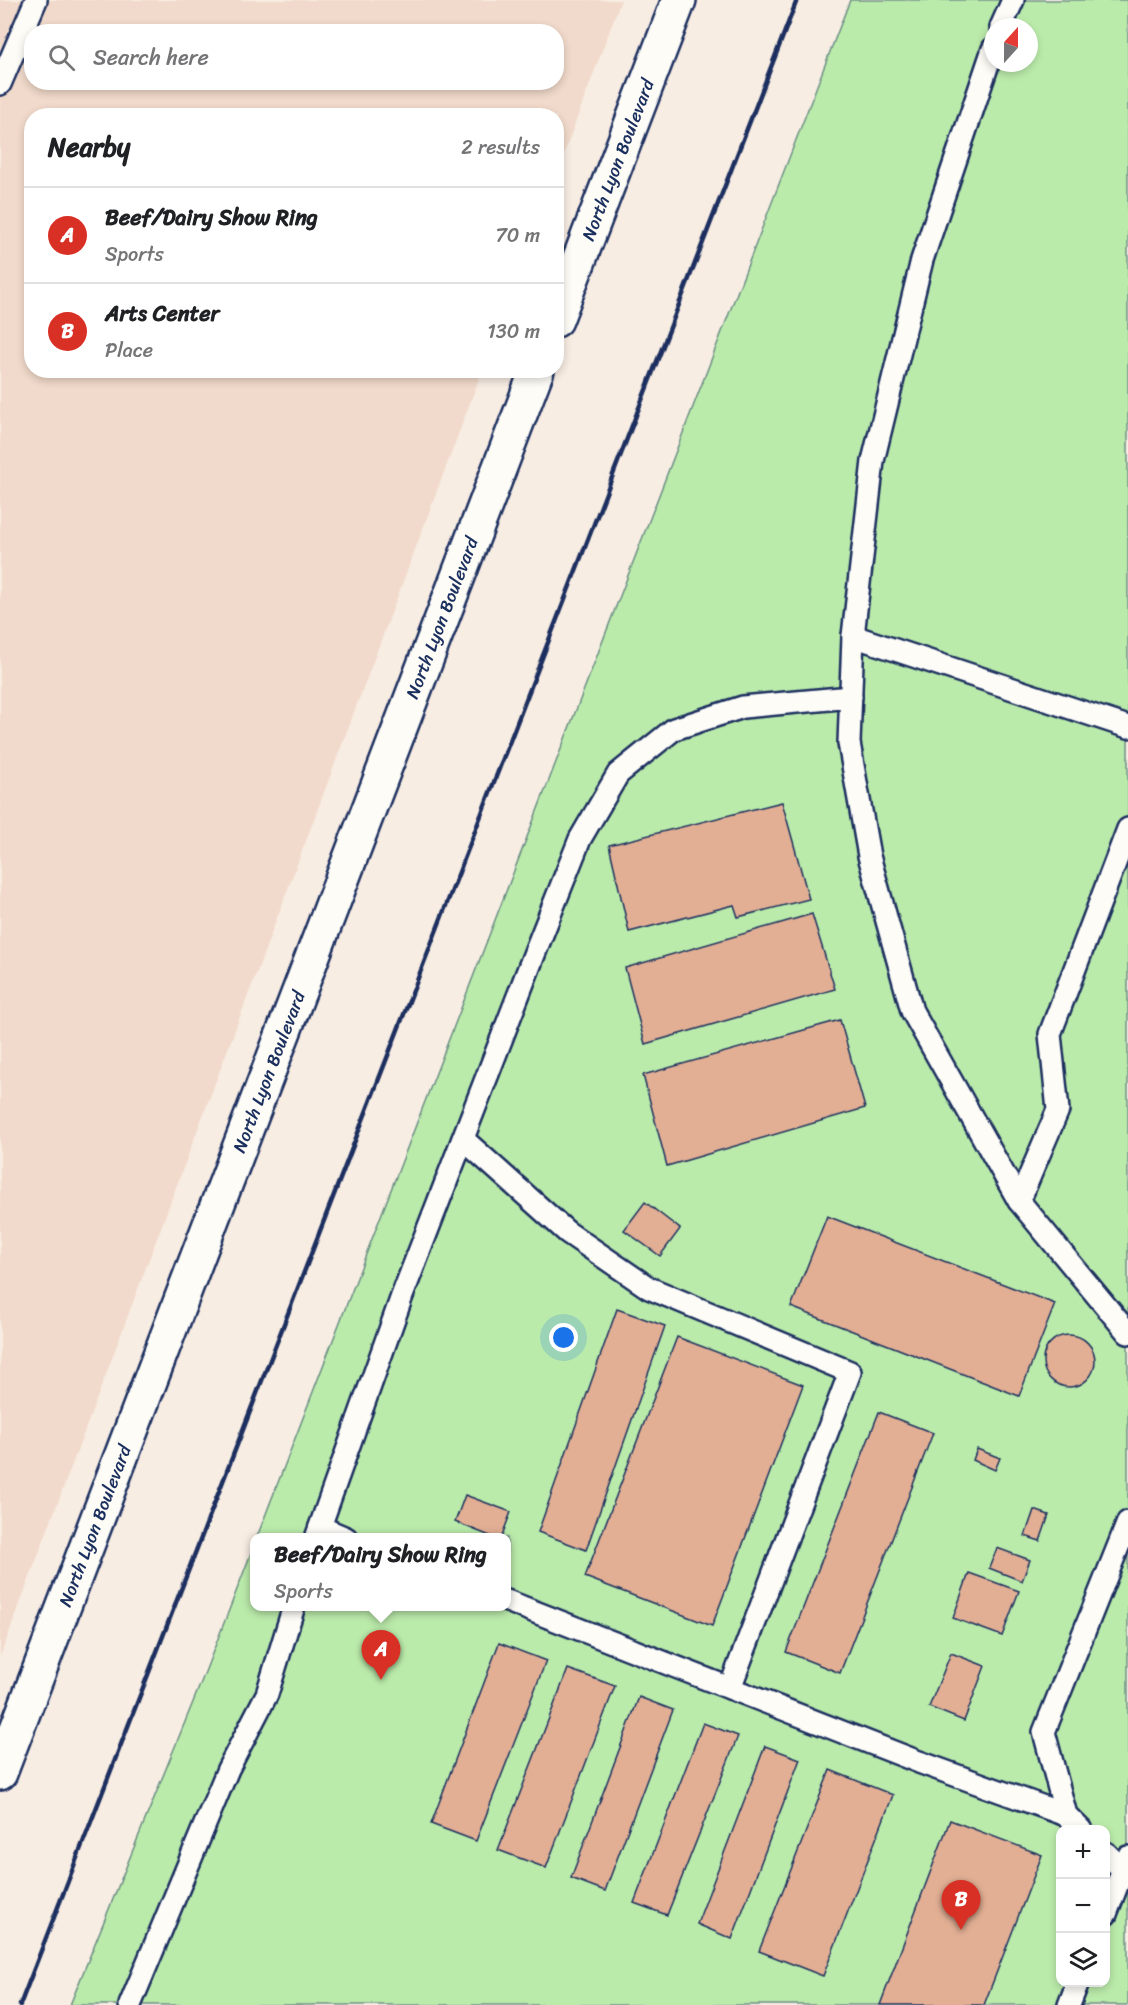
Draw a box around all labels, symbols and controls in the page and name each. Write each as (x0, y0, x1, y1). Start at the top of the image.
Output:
north arrow (984, 18, 1038, 72)
search box (24, 24, 564, 90)
text: Search here (93, 38, 209, 77)
icon: search (45, 41, 78, 74)
street label: North Lyon Boulevard (572, 73, 664, 246)
text: Nearby (48, 124, 130, 170)
text: 2 results (461, 130, 540, 165)
text: Beef/Dairy Show Ring (105, 198, 318, 237)
text: A (61, 218, 74, 253)
text: 70 m (495, 218, 540, 253)
text: Sports (105, 237, 164, 272)
text: Arts Center (105, 294, 220, 333)
text: B (61, 314, 74, 349)
text: 130 m (487, 314, 540, 349)
text: Place (105, 333, 153, 368)
street label: North Lyon Boulevard (396, 531, 488, 704)
street label: North Lyon Boulevard (223, 985, 315, 1158)
your location (549, 1323, 578, 1352)
street label: North Lyon Boulevard (49, 1439, 141, 1612)
popup (250, 1533, 511, 1611)
text: Beef/Dairy Show Ring (274, 1535, 487, 1574)
text: Sports (274, 1574, 333, 1609)
pin: A (362, 1630, 400, 1680)
map controls (1056, 1825, 1110, 1987)
button: + (1056, 1825, 1110, 1879)
button: − (1056, 1879, 1110, 1933)
pin: B (942, 1880, 980, 1930)
button: layers (1056, 1933, 1110, 1987)

